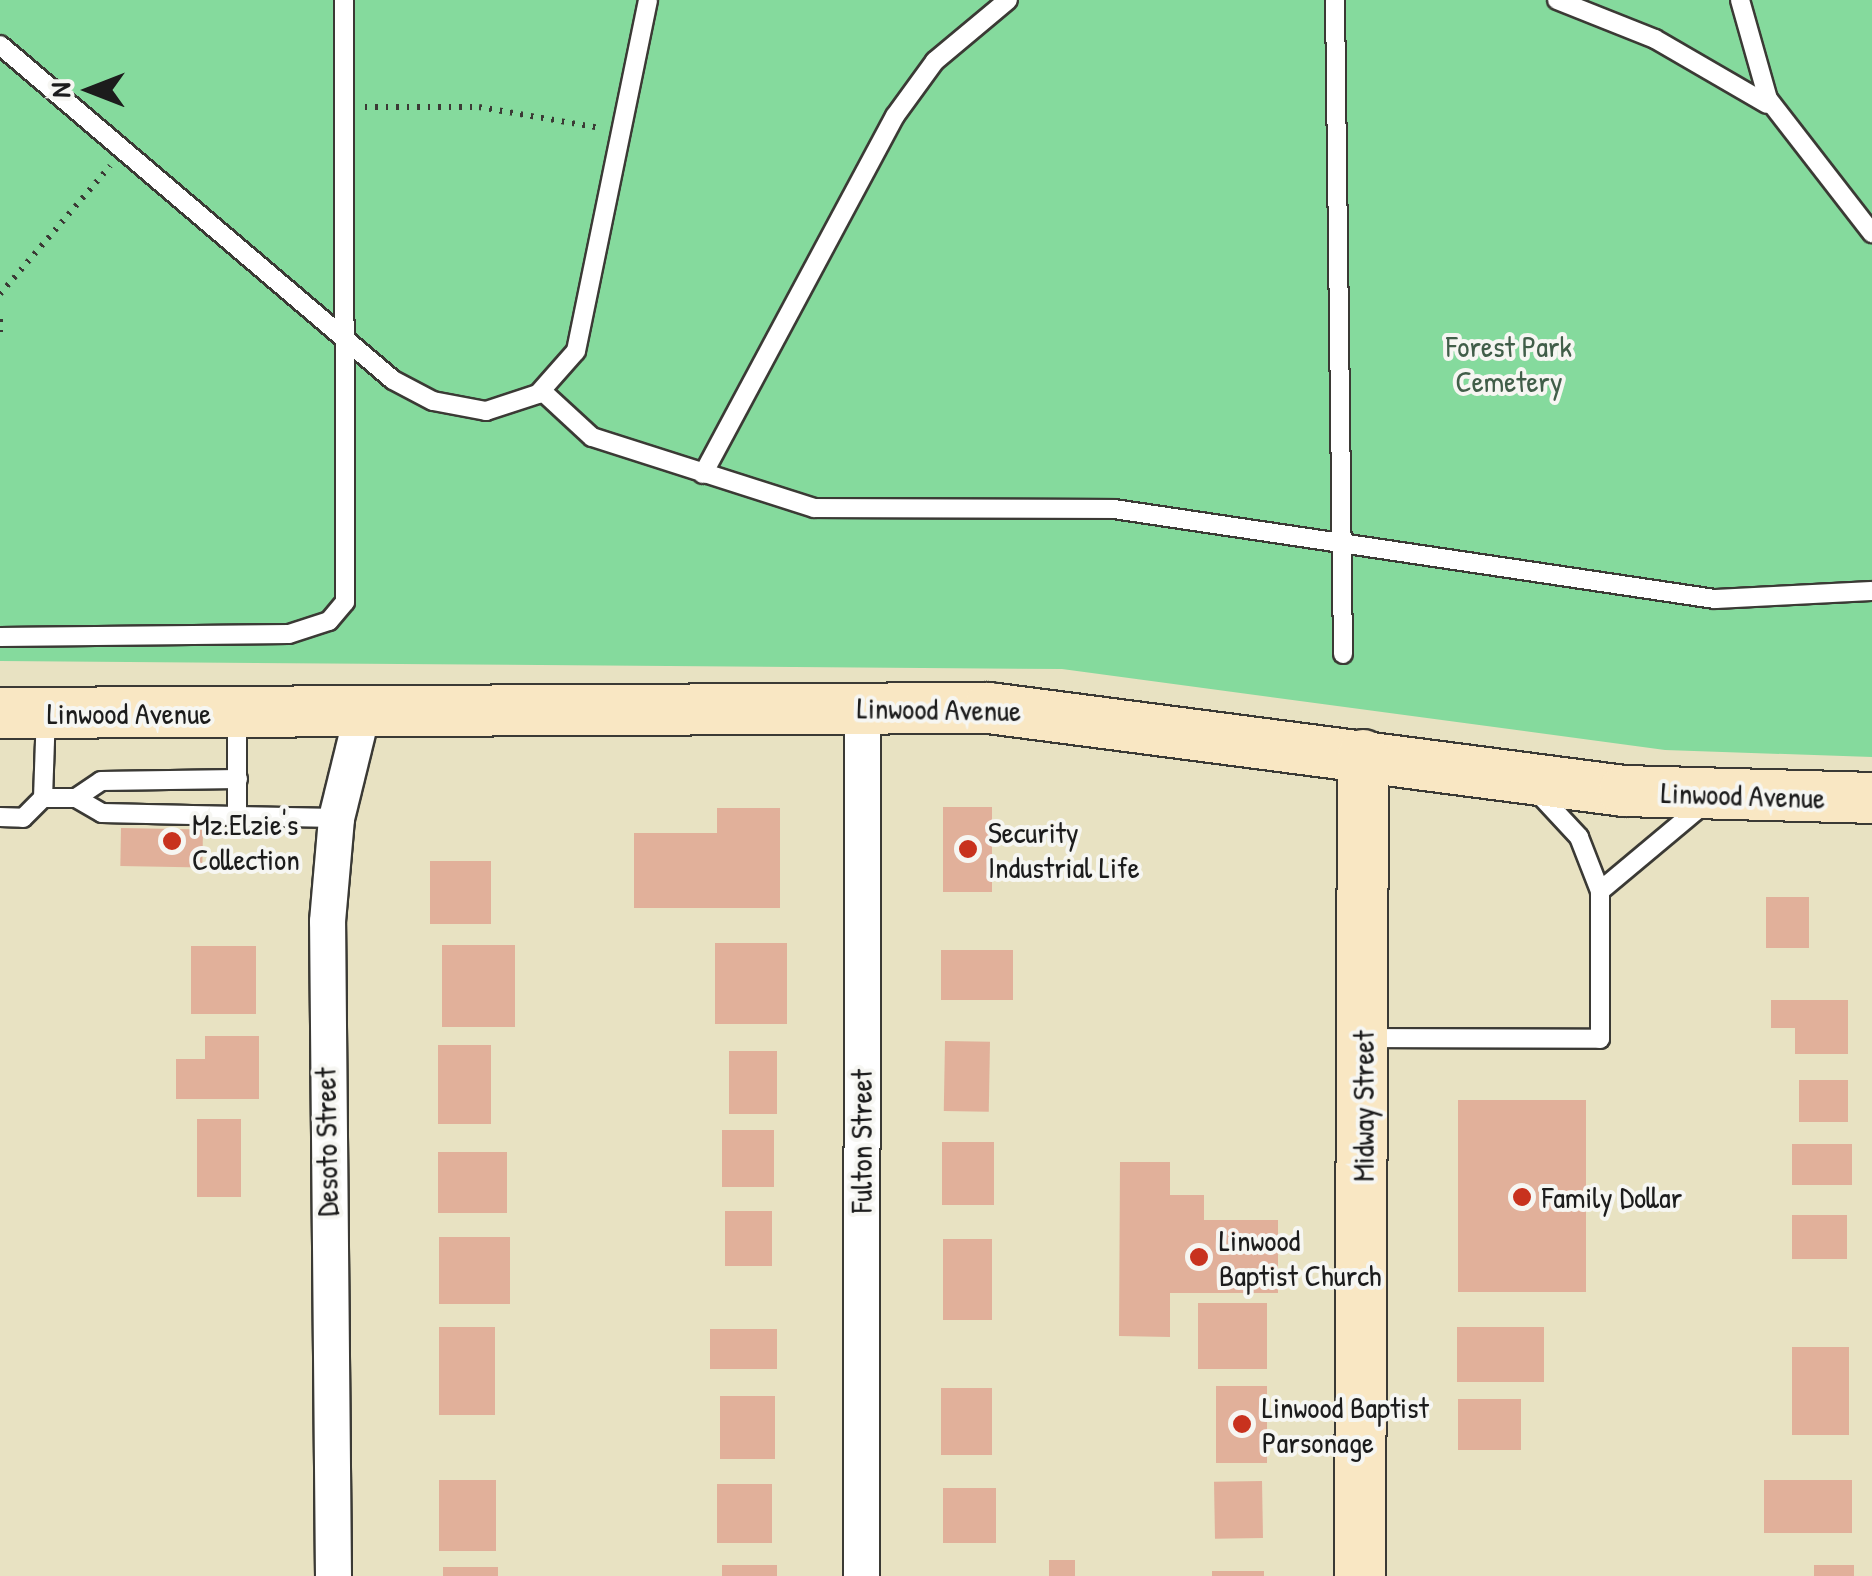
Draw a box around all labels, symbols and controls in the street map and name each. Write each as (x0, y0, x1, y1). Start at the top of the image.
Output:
north arrow (40, 40, 140, 140)
text: N (41, 83, 79, 97)
park label: Forest Park Cemetery (1446, 328, 1572, 398)
street label: Linwood Avenue (857, 690, 1021, 728)
street label: Linwood Avenue (47, 695, 211, 731)
street label: Linwood Avenue (1660, 774, 1826, 816)
place label: Mz.Elzie's Collection (192, 806, 300, 876)
place label: Security Industrial Life (988, 814, 1140, 884)
marker: Mz.Elzie's Collection (161, 830, 183, 852)
marker: Security Industrial Life (957, 838, 979, 860)
street label: Midway Street (1345, 1030, 1381, 1182)
street label: Desoto Street (307, 1067, 345, 1217)
street label: Fulton Street (843, 1069, 879, 1213)
place label: Family Dollar (1542, 1179, 1682, 1215)
marker: Family Dollar (1511, 1186, 1533, 1208)
place label: Linwood Baptist Church (1219, 1222, 1381, 1292)
marker: Linwood Baptist Church (1188, 1246, 1210, 1268)
place label: Linwood Baptist Parsonage (1262, 1389, 1429, 1460)
marker: Linwood Baptist Parsonage (1231, 1413, 1253, 1435)

